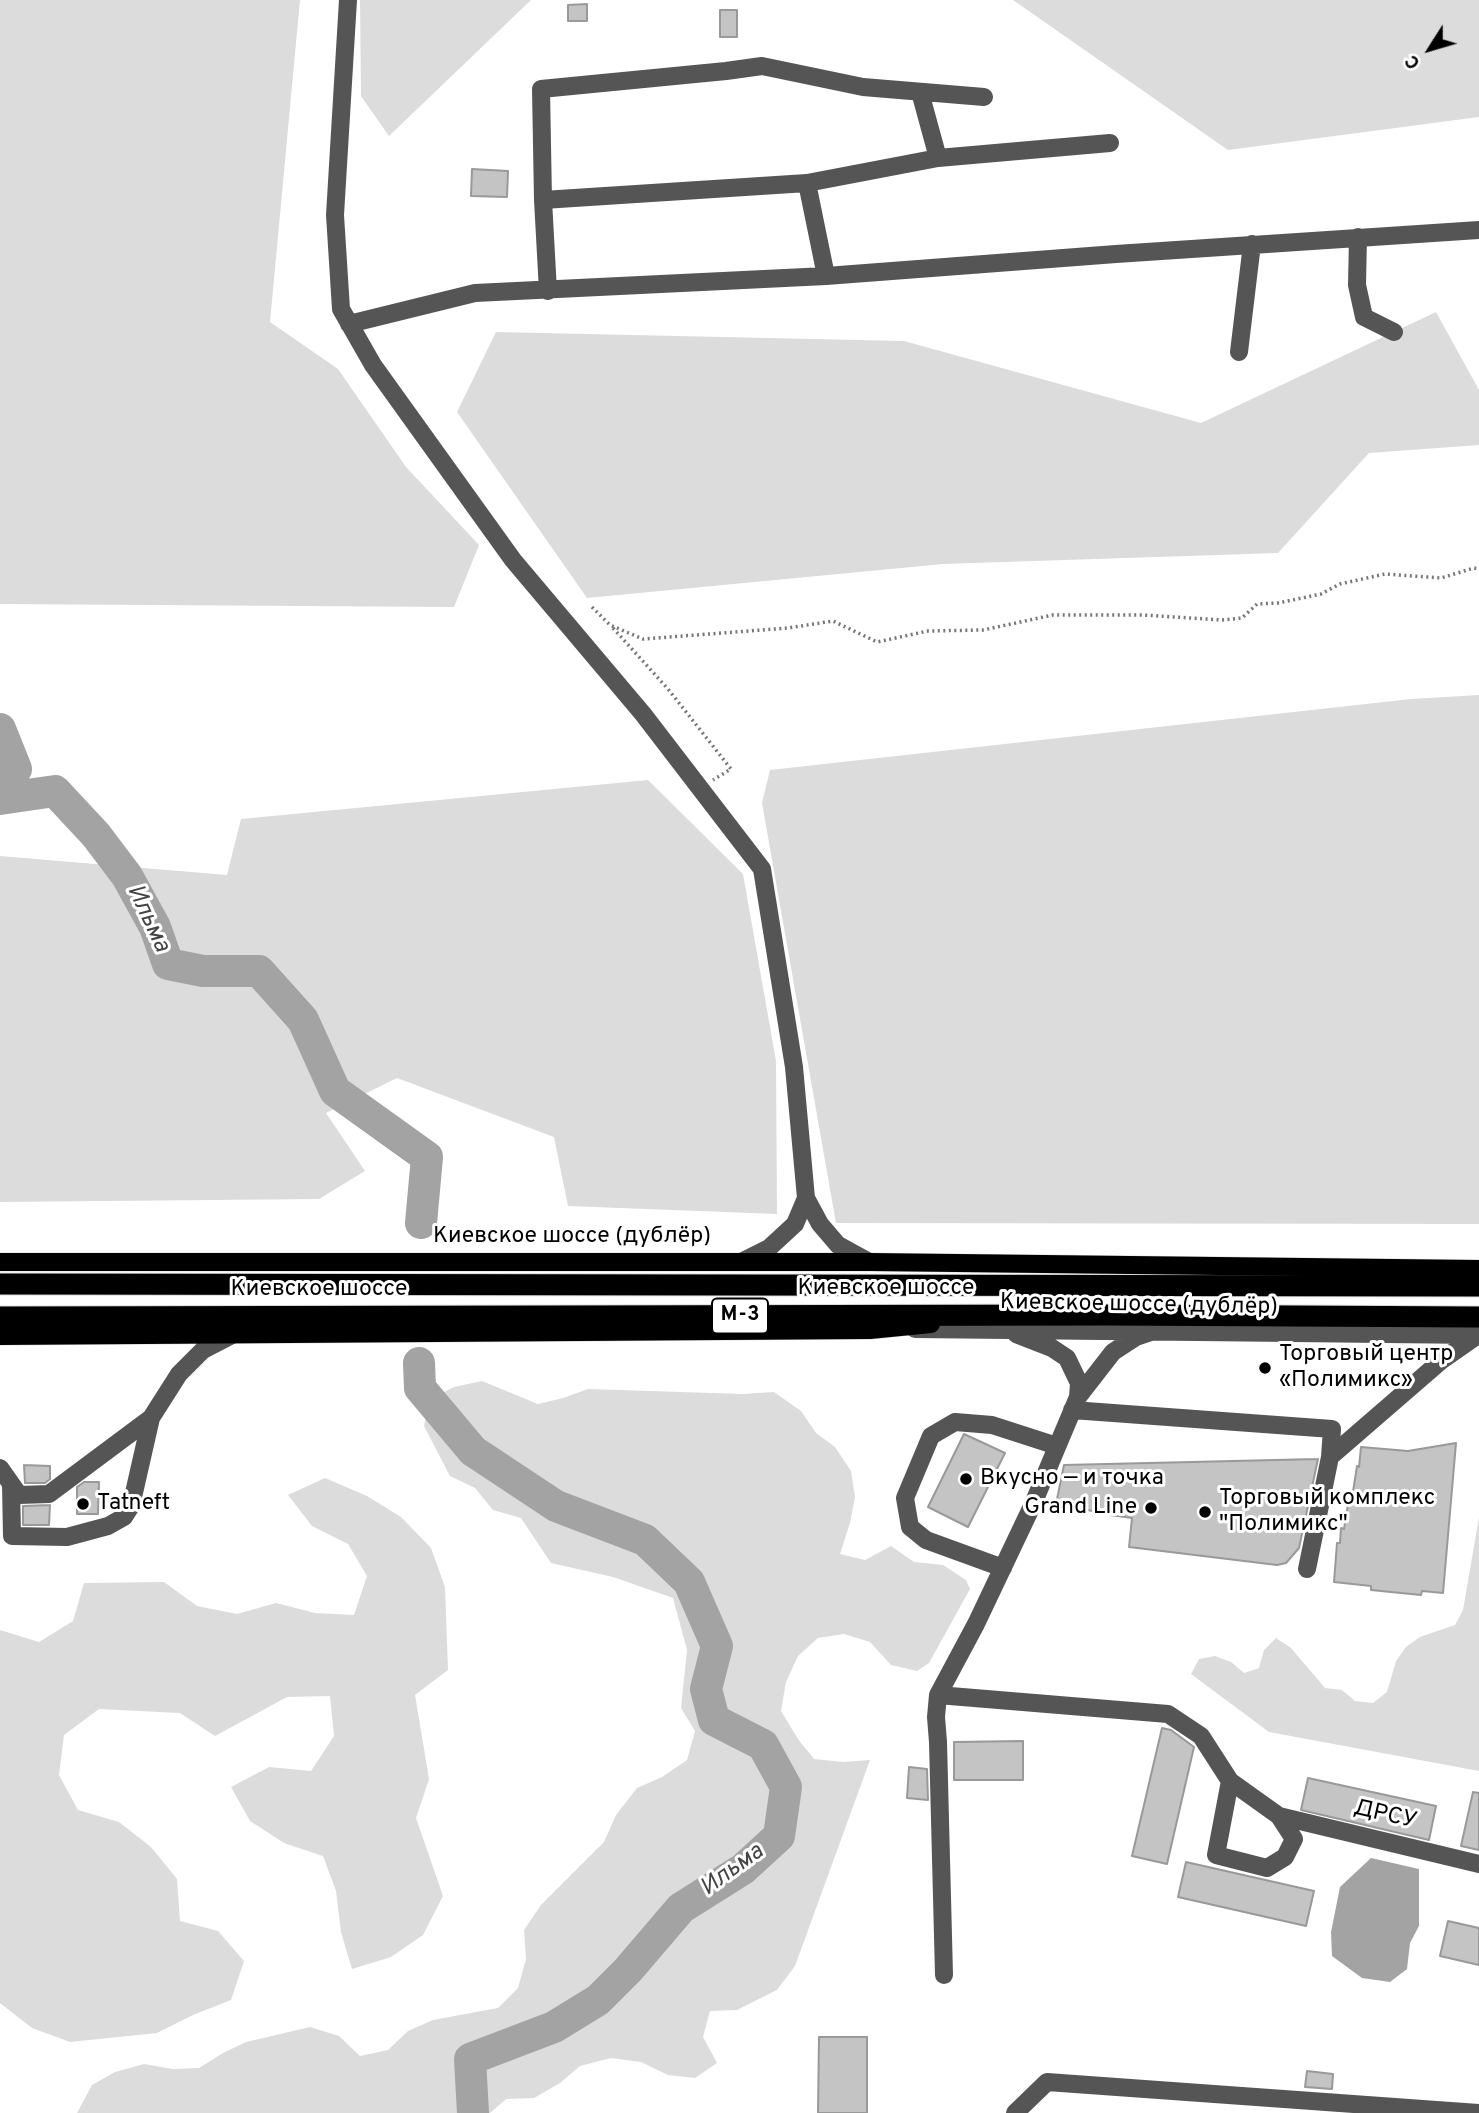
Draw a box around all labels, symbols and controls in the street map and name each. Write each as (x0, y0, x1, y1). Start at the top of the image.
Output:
north arrow (1395, 14, 1465, 84)
text: С (1400, 50, 1426, 74)
water label: Ильма (119, 881, 175, 957)
street label: Киевское шоссе (дублёр) (433, 1223, 711, 1251)
street label: Киевское шоссе (798, 1275, 974, 1303)
street label: Киевское шоссе (231, 1276, 407, 1304)
street label: Киевское шоссе (дублёр) (1000, 1290, 1278, 1322)
road number: М-3 (712, 1298, 768, 1334)
place label: Торговый центр «Полимикс» (1279, 1341, 1453, 1395)
marker: Торговый центр «Полимикс» (1257, 1360, 1273, 1376)
place label: Вкусно — и точка (980, 1465, 1164, 1493)
marker: Вкусно — и точка (958, 1471, 974, 1487)
place label: Торговый комплекс "Полимикс" (1219, 1485, 1435, 1539)
place label: Tatneft (97, 1490, 170, 1518)
place label: Grand Line (1024, 1494, 1137, 1522)
marker: Tatneft (75, 1496, 91, 1512)
marker: Grand Line (1143, 1500, 1159, 1516)
marker: Торговый комплекс "Полимикс" (1197, 1504, 1213, 1520)
street label: ДРСУ (1351, 1795, 1419, 1837)
water label: Ильма (696, 1838, 770, 1904)

